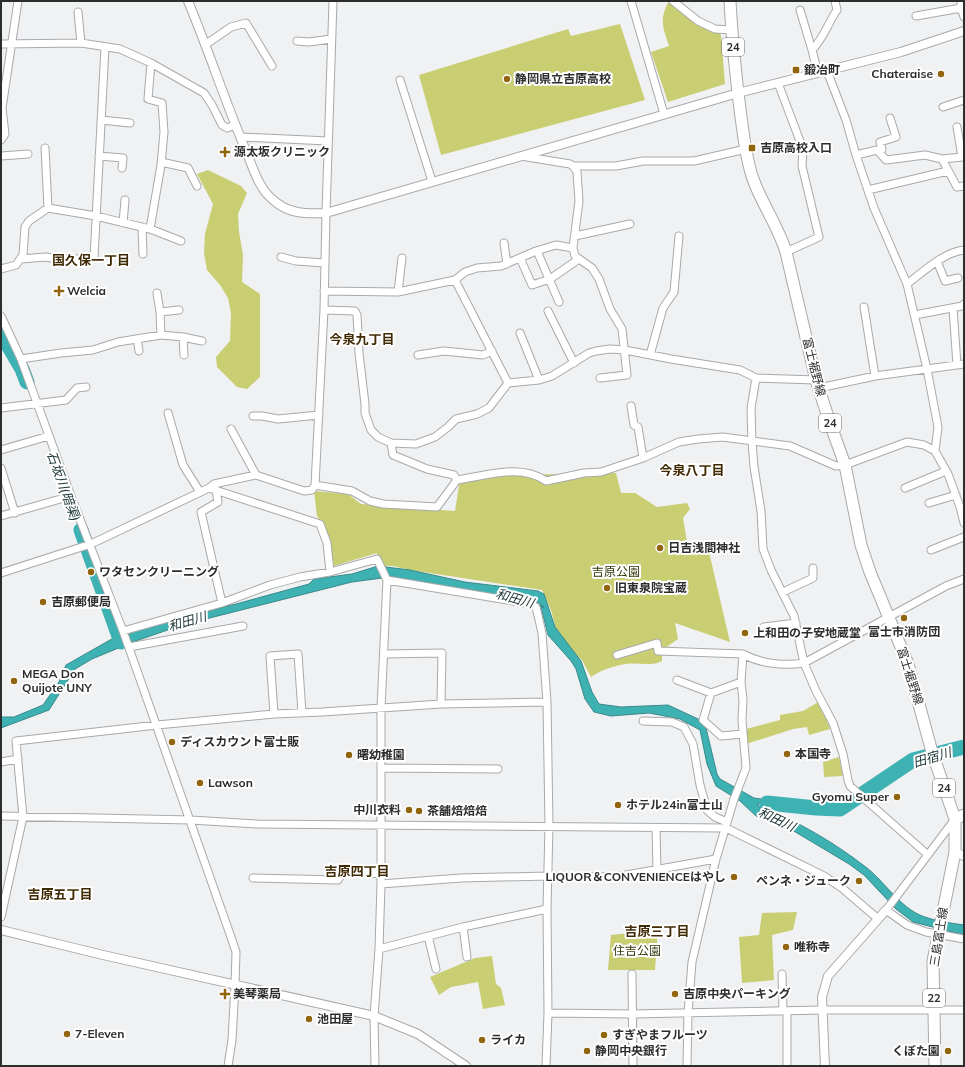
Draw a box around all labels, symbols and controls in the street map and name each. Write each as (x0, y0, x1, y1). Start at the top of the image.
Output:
road number: 24 (722, 38, 744, 56)
place label: 鍛冶町 (804, 62, 840, 77)
marker: 鍛冶町 (791, 65, 801, 75)
place label: Chateraise (871, 66, 933, 81)
marker: Chateraise (936, 69, 946, 79)
place label: 静岡県立吉原高校 (515, 71, 611, 86)
marker: 静岡県立吉原高校 (502, 74, 512, 84)
place label: 吉原高校入口 (760, 140, 832, 155)
marker: 吉原高校入口 (747, 143, 757, 153)
place label: 源太坂クリニック (234, 144, 330, 159)
marker: 源太坂クリニック (219, 146, 231, 158)
district label: 国久保一丁目 (52, 252, 130, 268)
place label: Welcia (67, 283, 106, 298)
marker: Welcia (54, 286, 64, 296)
district label: 今泉九丁目 (329, 331, 395, 347)
street label: 富士裾野線 (800, 336, 829, 398)
road number: 24 (819, 414, 841, 432)
water label: 石坂川(暗渠) (44, 449, 84, 523)
district label: 今泉八丁目 (659, 462, 725, 478)
place label: 日吉浅間神社 (668, 540, 740, 555)
marker: 日吉浅間神社 (655, 543, 665, 553)
place label: ワタセンクリーニング (99, 564, 219, 579)
park label: 吉原公園 (592, 564, 640, 579)
marker: ワタセンクリーニング (86, 567, 96, 577)
place label: 旧東泉院宝蔵 (615, 580, 687, 595)
marker: 旧東泉院宝蔵 (602, 583, 612, 593)
water label: 和田川 (494, 585, 538, 612)
place label: 吉原郵便局 (51, 594, 111, 609)
marker: 吉原郵便局 (38, 597, 48, 607)
water label: 和田川 (166, 607, 210, 634)
marker: 富士市消防団 (899, 613, 909, 623)
place label: 富士市消防団 (868, 624, 940, 639)
place label: 上和田の子安地蔵堂 (753, 625, 861, 640)
marker: 上和田の子安地蔵堂 (740, 628, 750, 638)
street label: 富士裾野線 (894, 645, 927, 707)
place label: MEGA Don Quijote UNY (22, 666, 92, 695)
marker: MEGA Don Quijote UNY (9, 676, 19, 686)
place label: ディスカウント富士販 (180, 734, 299, 749)
marker: ディスカウント富士販 (167, 737, 177, 747)
water label: 田宿川 (911, 743, 955, 770)
place label: 本国寺 (795, 746, 831, 761)
place label: 曙幼稚園 (357, 747, 405, 762)
marker: 本国寺 (782, 749, 792, 759)
marker: 曙幼稚園 (344, 750, 354, 760)
place label: Lawson (208, 775, 253, 790)
marker: Lawson (195, 778, 205, 788)
road number: 24 (933, 779, 955, 797)
place label: Gyomu Super (812, 789, 889, 804)
marker: Gyomu Super (892, 792, 902, 802)
place label: ホテル24in富士山 (626, 797, 723, 812)
marker: ホテル24in富士山 (613, 800, 623, 810)
place label: 中川衣料 (353, 802, 401, 817)
place label: 茶舗焙焙焙 (427, 803, 487, 818)
water label: 和田川 (756, 804, 800, 835)
marker: 中川衣料 (404, 805, 414, 815)
marker: 茶舗焙焙焙 (414, 806, 424, 816)
district label: 吉原四丁目 (324, 863, 390, 879)
place label: LIQUOR＆CONVENIENCEはやし (545, 869, 726, 884)
marker: LIQUOR＆CONVENIENCEはやし (729, 872, 739, 882)
place label: ペンネ・ジューク (756, 873, 851, 888)
marker: ペンネ・ジューク (854, 876, 864, 886)
district label: 吉原五丁目 (27, 886, 93, 902)
street label: 三島富士線 (926, 906, 951, 968)
district label: 吉原三丁目 (624, 923, 690, 939)
place label: 唯称寺 (794, 939, 830, 954)
marker: 唯称寺 (781, 942, 791, 952)
park label: 住吉公園 (613, 943, 661, 958)
place label: 美琴薬局 (233, 986, 281, 1001)
place label: 吉原中央パーキング (683, 986, 791, 1001)
marker: 美琴薬局 (220, 989, 230, 999)
marker: 吉原中央パーキング (670, 989, 680, 999)
road number: 22 (923, 989, 945, 1007)
place label: 池田屋 (317, 1011, 353, 1026)
marker: 池田屋 (304, 1014, 314, 1024)
place label: 7-Eleven (75, 1026, 124, 1041)
place label: すぎやまフルーツ (612, 1027, 708, 1042)
marker: 7-Eleven (62, 1029, 72, 1039)
marker: すぎやまフルーツ (599, 1030, 609, 1040)
place label: ライカ (490, 1032, 526, 1047)
marker: ライカ (477, 1035, 487, 1045)
place label: 静岡中央銀行 (595, 1043, 667, 1058)
place label: くぼた園 (892, 1043, 940, 1058)
marker: 静岡中央銀行 (582, 1046, 592, 1056)
marker: くぼた園 (943, 1046, 953, 1056)

